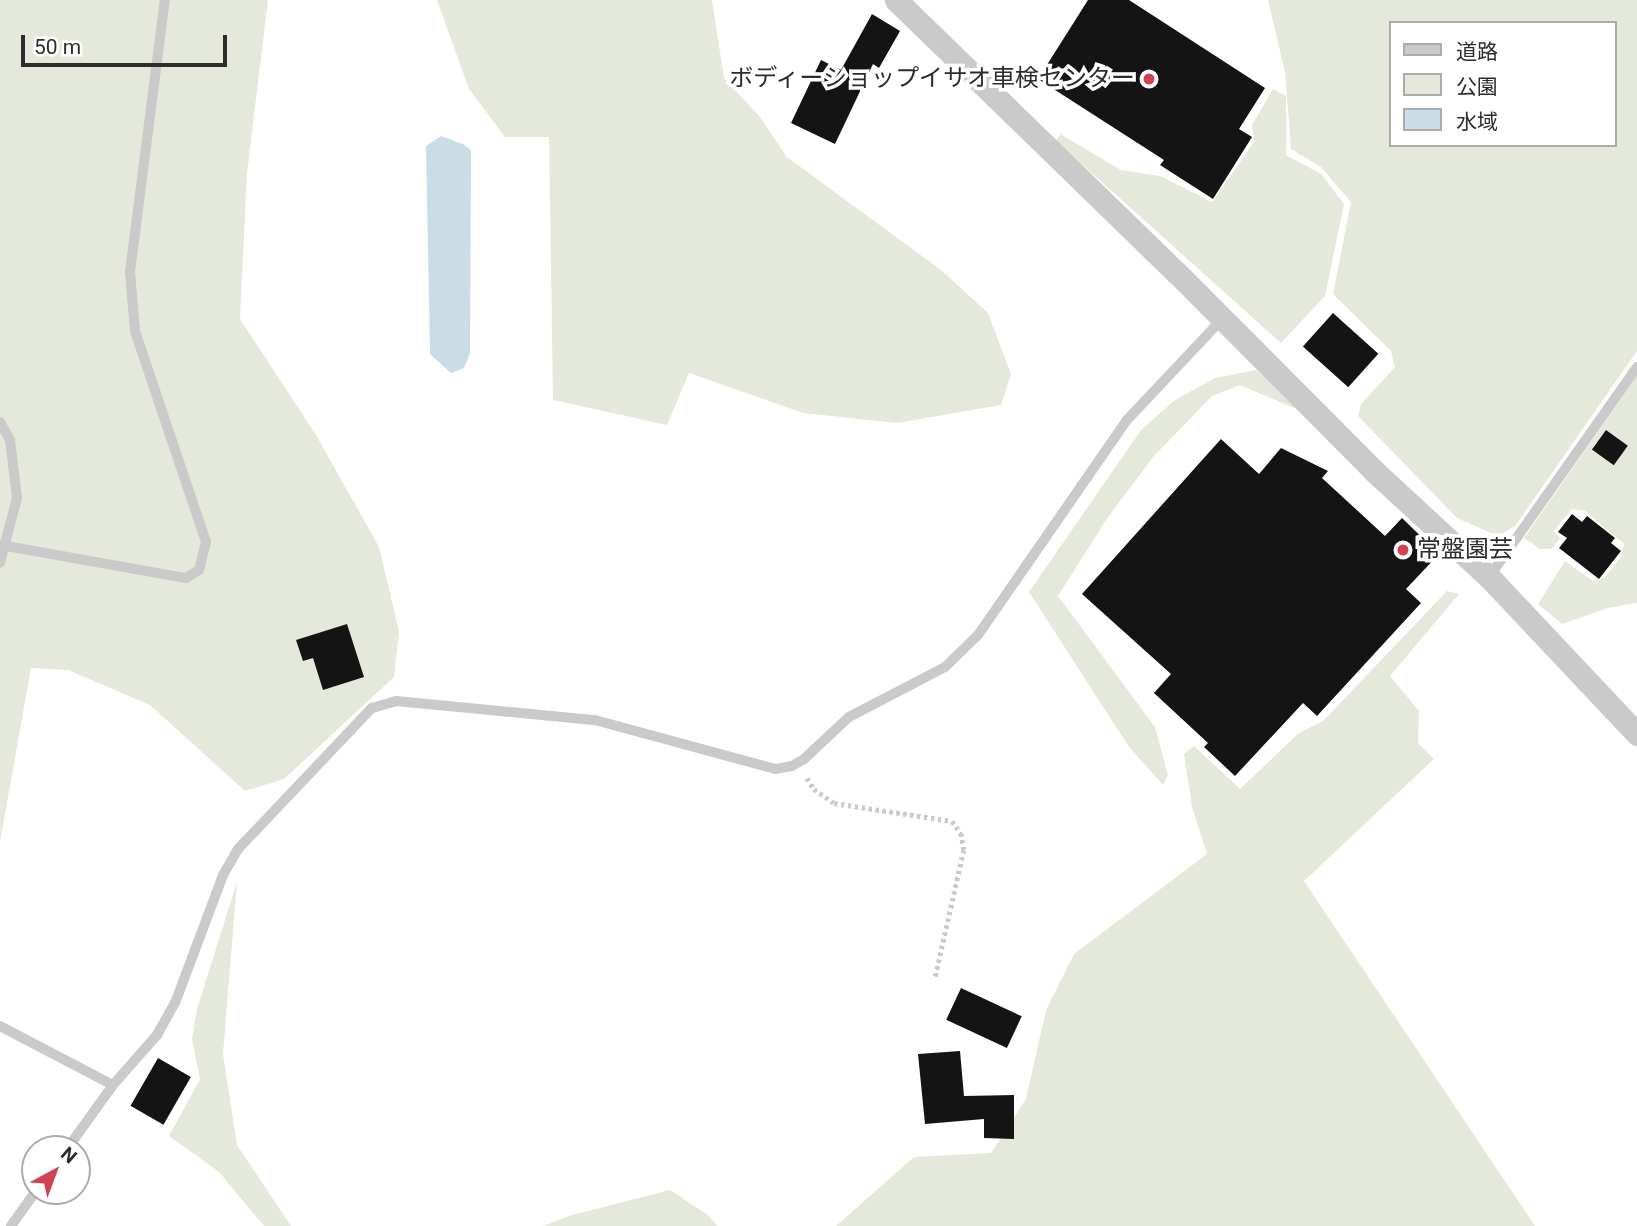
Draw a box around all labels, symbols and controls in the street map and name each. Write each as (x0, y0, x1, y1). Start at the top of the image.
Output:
scale bar (24, 21, 231, 65)
legend (1388, 21, 1616, 147)
text: 50 m (34, 35, 81, 59)
text: 道路 (1456, 40, 1498, 64)
place label: ボディーショップイサオ車検センター (727, 65, 1135, 93)
marker: ボディーショップイサオ車検センター (1141, 71, 1157, 87)
text: 公園 (1456, 75, 1498, 99)
text: 水域 (1456, 110, 1498, 134)
place label: 常盤園芸 (1417, 536, 1513, 564)
marker: 常盤園芸 (1395, 542, 1411, 558)
north arrow (21, 1135, 91, 1205)
text: N (56, 1142, 81, 1168)

